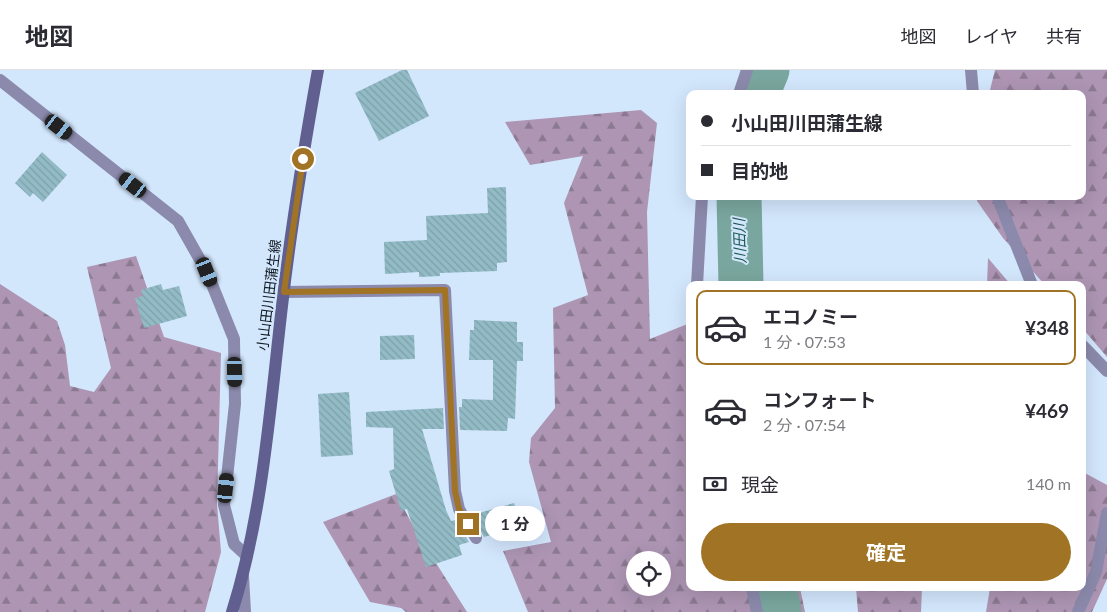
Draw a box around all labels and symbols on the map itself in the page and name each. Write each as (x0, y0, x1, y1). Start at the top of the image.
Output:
car (42, 112, 75, 142)
route start (292, 148, 314, 170)
car (116, 170, 149, 200)
water label: 川田川 (729, 216, 749, 264)
street label: 小山田川田蒲生線 (253, 238, 284, 352)
car (194, 255, 219, 289)
car (227, 357, 242, 387)
car (216, 472, 235, 504)
callout: 1 分 (486, 506, 546, 542)
route end (457, 513, 479, 535)

